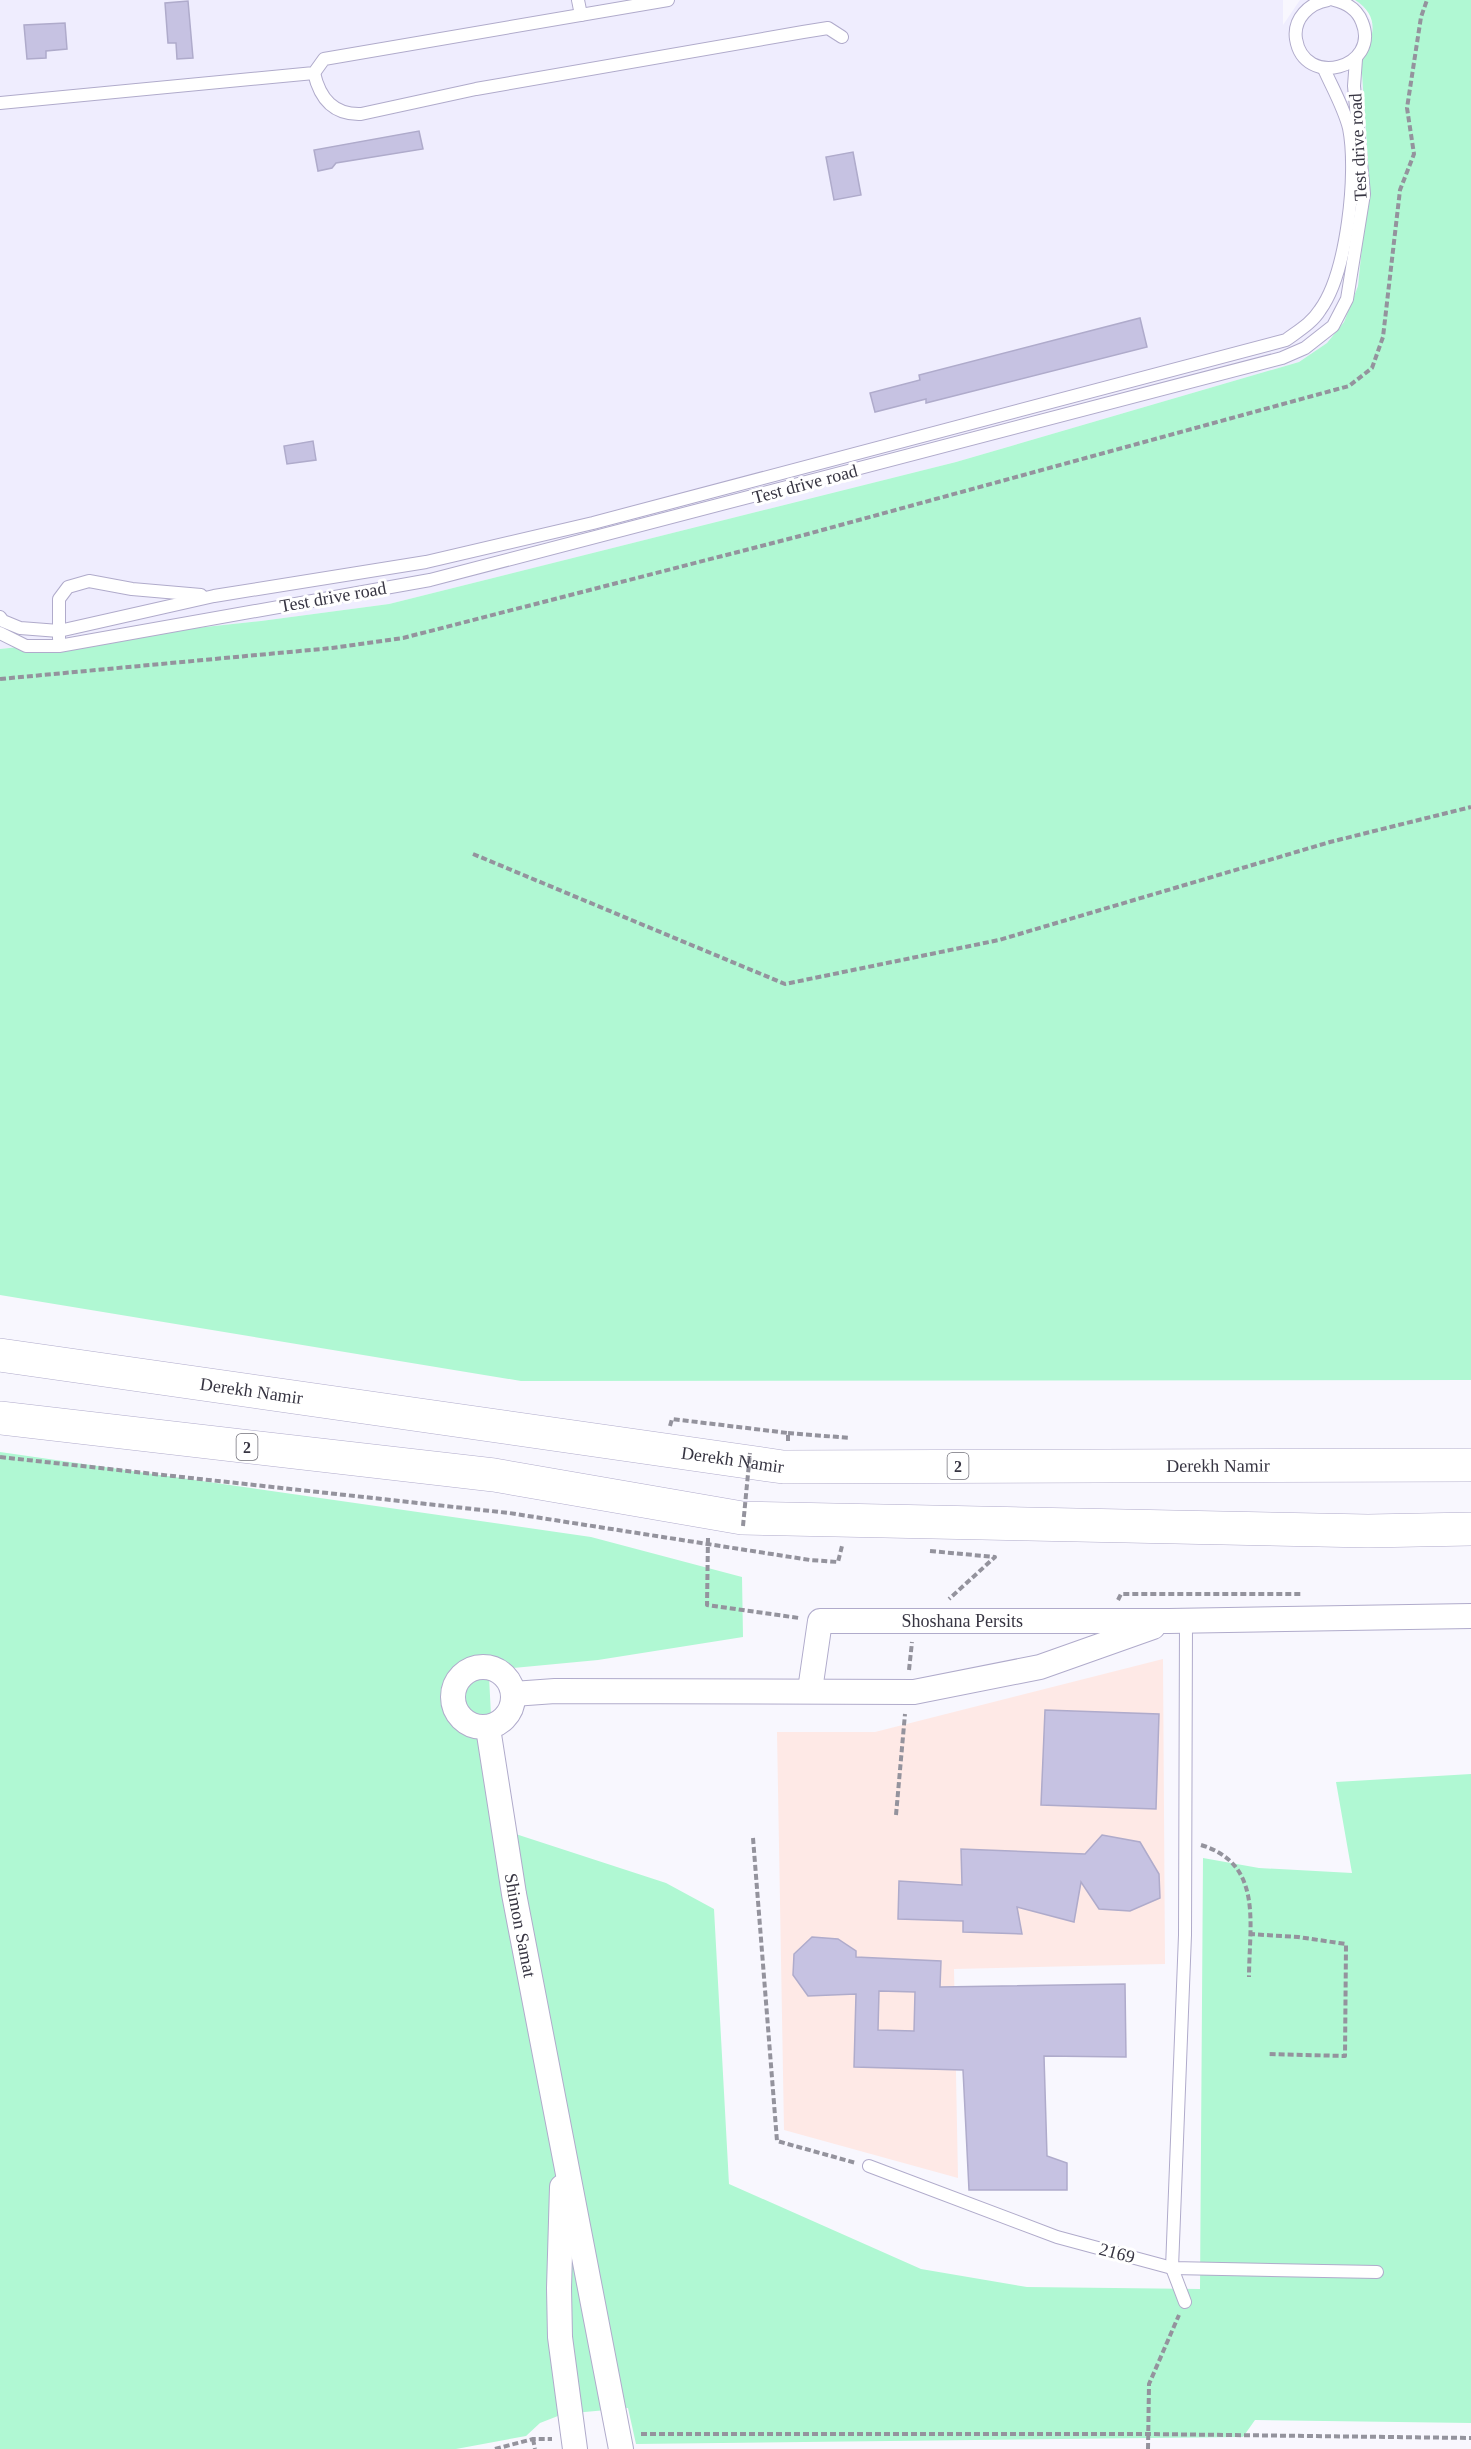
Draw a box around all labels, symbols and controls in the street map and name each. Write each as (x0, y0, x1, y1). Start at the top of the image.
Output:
street label: Test drive road (1345, 93, 1371, 201)
street label: Test drive road (750, 460, 860, 508)
street label: Test drive road (278, 578, 388, 616)
street label: Derekh Namir (199, 1374, 304, 1408)
road number: 2 (236, 1434, 258, 1460)
street label: Derekh Namir (680, 1443, 785, 1477)
road number: 2 (948, 1453, 968, 1479)
street label: Derekh Namir (1166, 1456, 1270, 1476)
street label: Shoshana Persits (901, 1611, 1023, 1631)
street label: Shimon Samat (501, 1872, 540, 1979)
street label: 2169 (1097, 2239, 1137, 2267)

